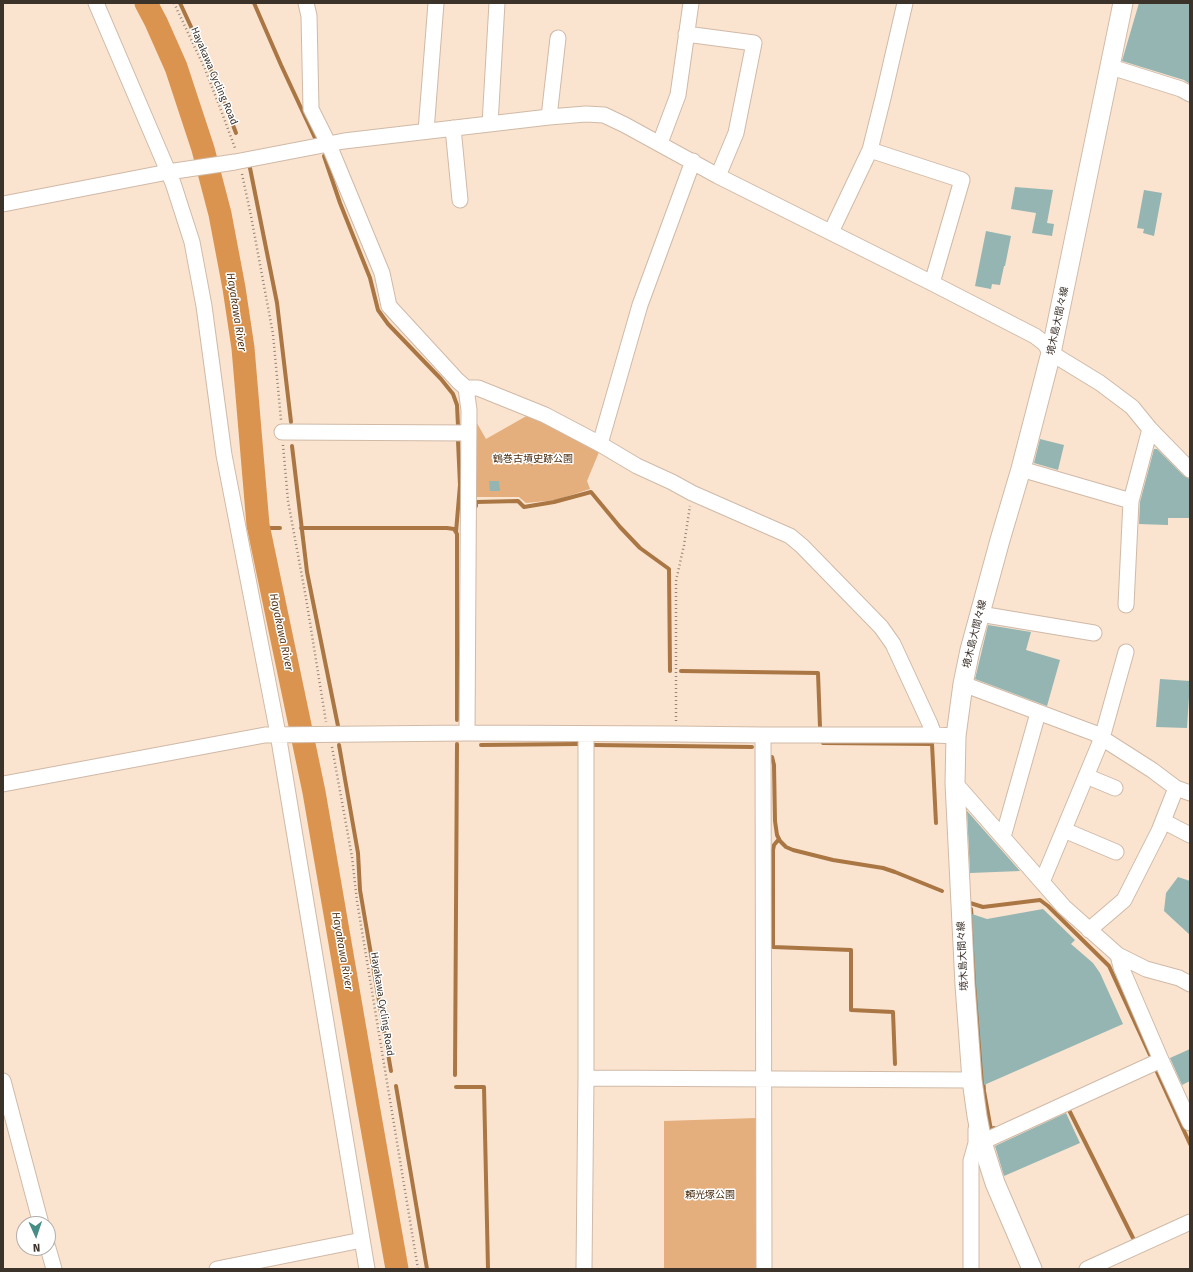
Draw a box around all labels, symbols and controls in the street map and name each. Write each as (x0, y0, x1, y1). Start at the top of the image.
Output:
street label: Hayakawa Cycling Road (188, 25, 240, 127)
water label: Hayakawa River (223, 272, 249, 352)
street label: 境木島大間々線 (1045, 286, 1071, 356)
park label: 鶴巻古墳史跡公園 (493, 453, 573, 465)
water label: Hayakawa River (266, 592, 296, 672)
street label: 境木島大間々線 (961, 599, 989, 669)
water label: Hayakawa River (329, 911, 355, 991)
street label: 境木島大間々線 (955, 921, 971, 991)
street label: Hayakawa Cycling Road (368, 951, 396, 1057)
park label: 頼光塚公園 (685, 1189, 735, 1201)
north arrow (16, 1216, 56, 1256)
text: N (33, 1241, 41, 1254)

